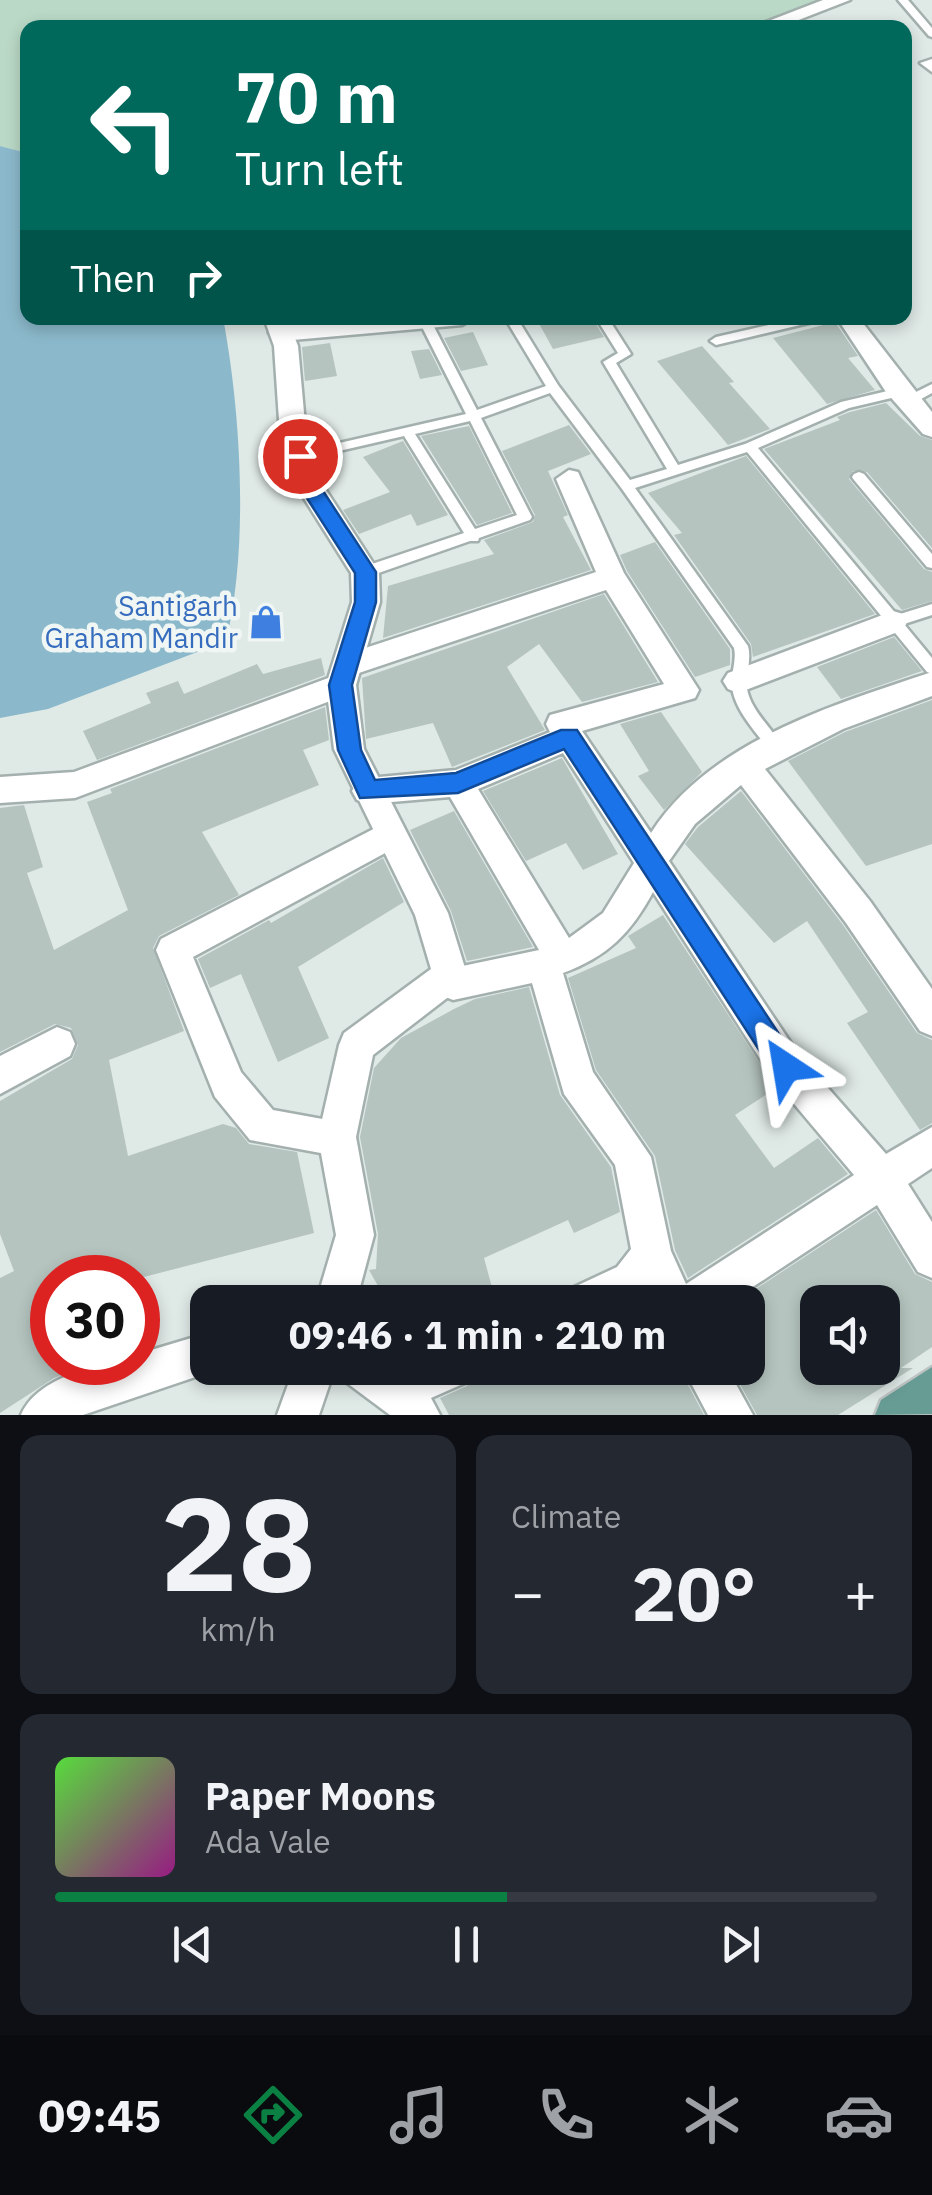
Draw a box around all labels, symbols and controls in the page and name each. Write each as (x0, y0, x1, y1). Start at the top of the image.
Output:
text: 70 m (235, 51, 398, 142)
icon: left (70, 60, 200, 190)
text: Turn left (235, 139, 404, 197)
icon: right (176, 250, 231, 305)
text: Then (70, 253, 156, 302)
pin (258, 414, 343, 499)
icon: arrive (273, 429, 328, 484)
place label: Santigarh Graham Mandir (44, 587, 238, 656)
shop icon: Santigarh Graham Mandir (247, 603, 285, 641)
position arrow (734, 1015, 838, 1119)
speed limit sign: 30 (30, 1255, 160, 1385)
map controls (800, 1285, 900, 1385)
button: sound (800, 1285, 900, 1385)
text: 09:46 · 1 min · 210 m (289, 1310, 666, 1359)
text: 28 (160, 1458, 316, 1627)
text: Climate (511, 1495, 621, 1537)
text: 20° (631, 1544, 757, 1642)
text: − (511, 1557, 544, 1628)
text: + (844, 1557, 877, 1628)
text: km/h (200, 1608, 276, 1650)
text: Paper Moons (205, 1771, 436, 1820)
text: Ada Vale (205, 1820, 331, 1862)
icon: previous (165, 1917, 220, 1972)
icon: pause (439, 1917, 494, 1972)
icon: next (713, 1917, 768, 1972)
icon: directions (238, 2080, 308, 2150)
icon: music (384, 2080, 454, 2150)
icon: phone (531, 2080, 601, 2150)
icon: climate (677, 2080, 747, 2150)
icon: car (824, 2080, 894, 2150)
text: 09:45 (38, 2086, 161, 2144)

